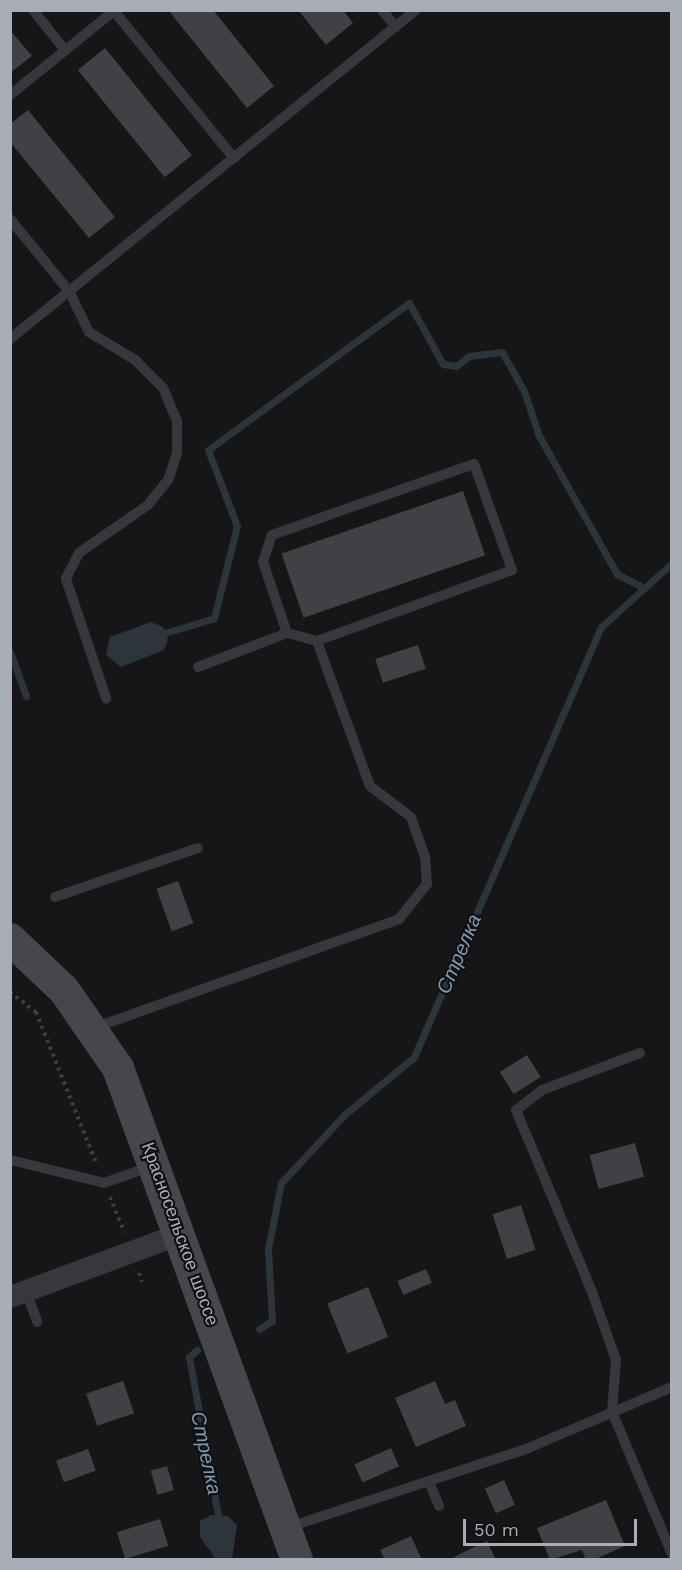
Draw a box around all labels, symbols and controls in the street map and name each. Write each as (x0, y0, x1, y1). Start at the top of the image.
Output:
water label: Стрелка (431, 911, 487, 997)
street label: Красносельское шоссе (137, 1139, 223, 1329)
water label: Стрелка (185, 1409, 227, 1497)
scale bar (466, 1507, 640, 1545)
text: 50 m (474, 1519, 519, 1540)

